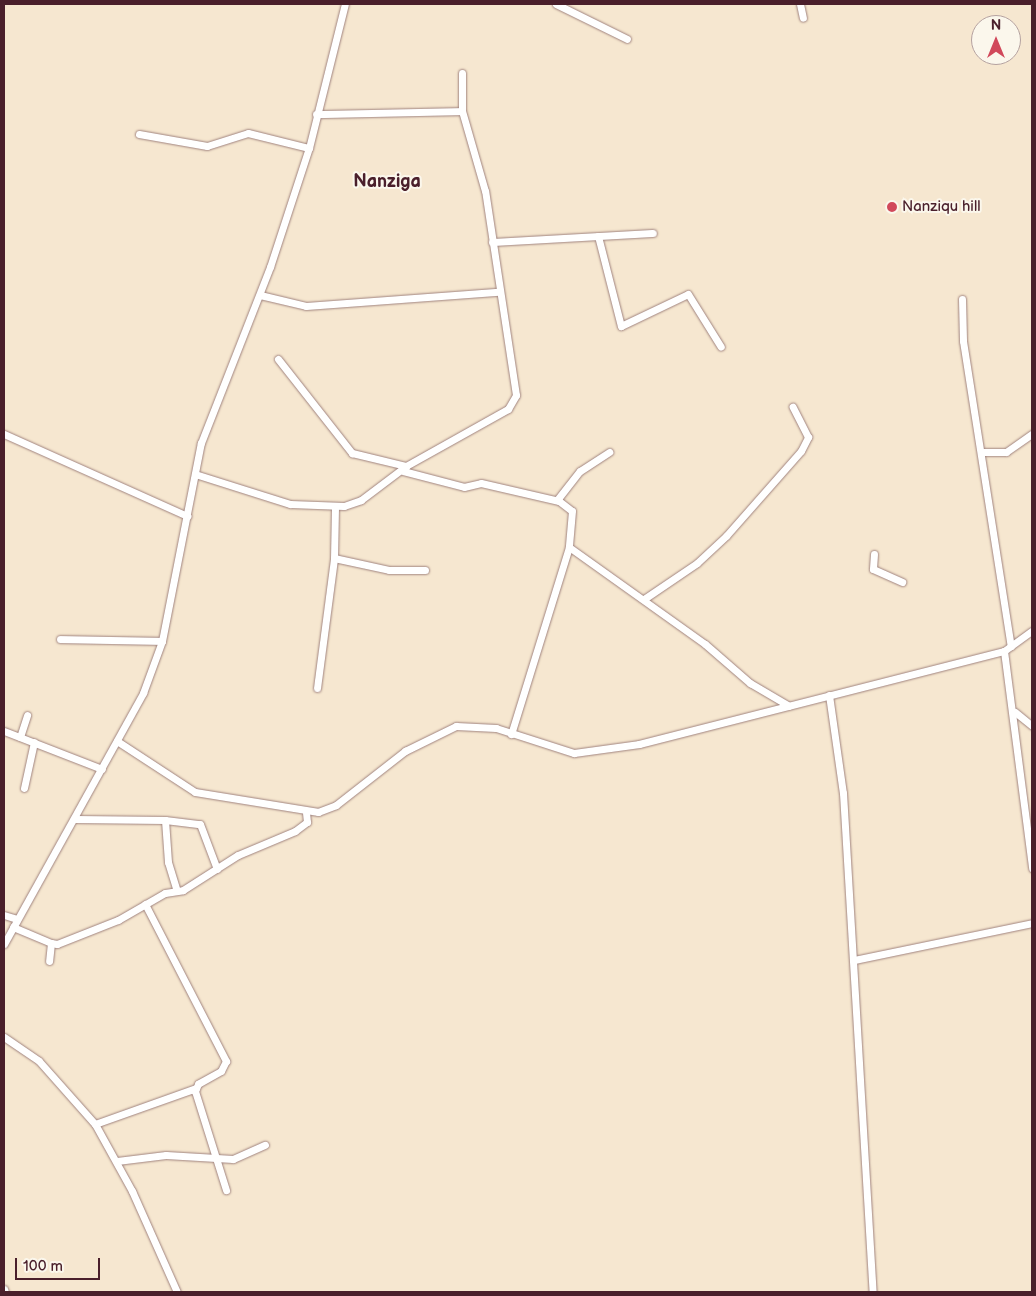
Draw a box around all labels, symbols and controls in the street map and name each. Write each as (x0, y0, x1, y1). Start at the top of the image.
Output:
north arrow (971, 15, 1021, 65)
text: N (991, 17, 1001, 34)
district label: Nanziga (353, 171, 421, 193)
place label: Nanziqu hill (902, 198, 981, 216)
marker: Nanziqu hill (886, 201, 898, 213)
scale bar (18, 1248, 102, 1280)
text: 100 m (23, 1257, 63, 1276)

